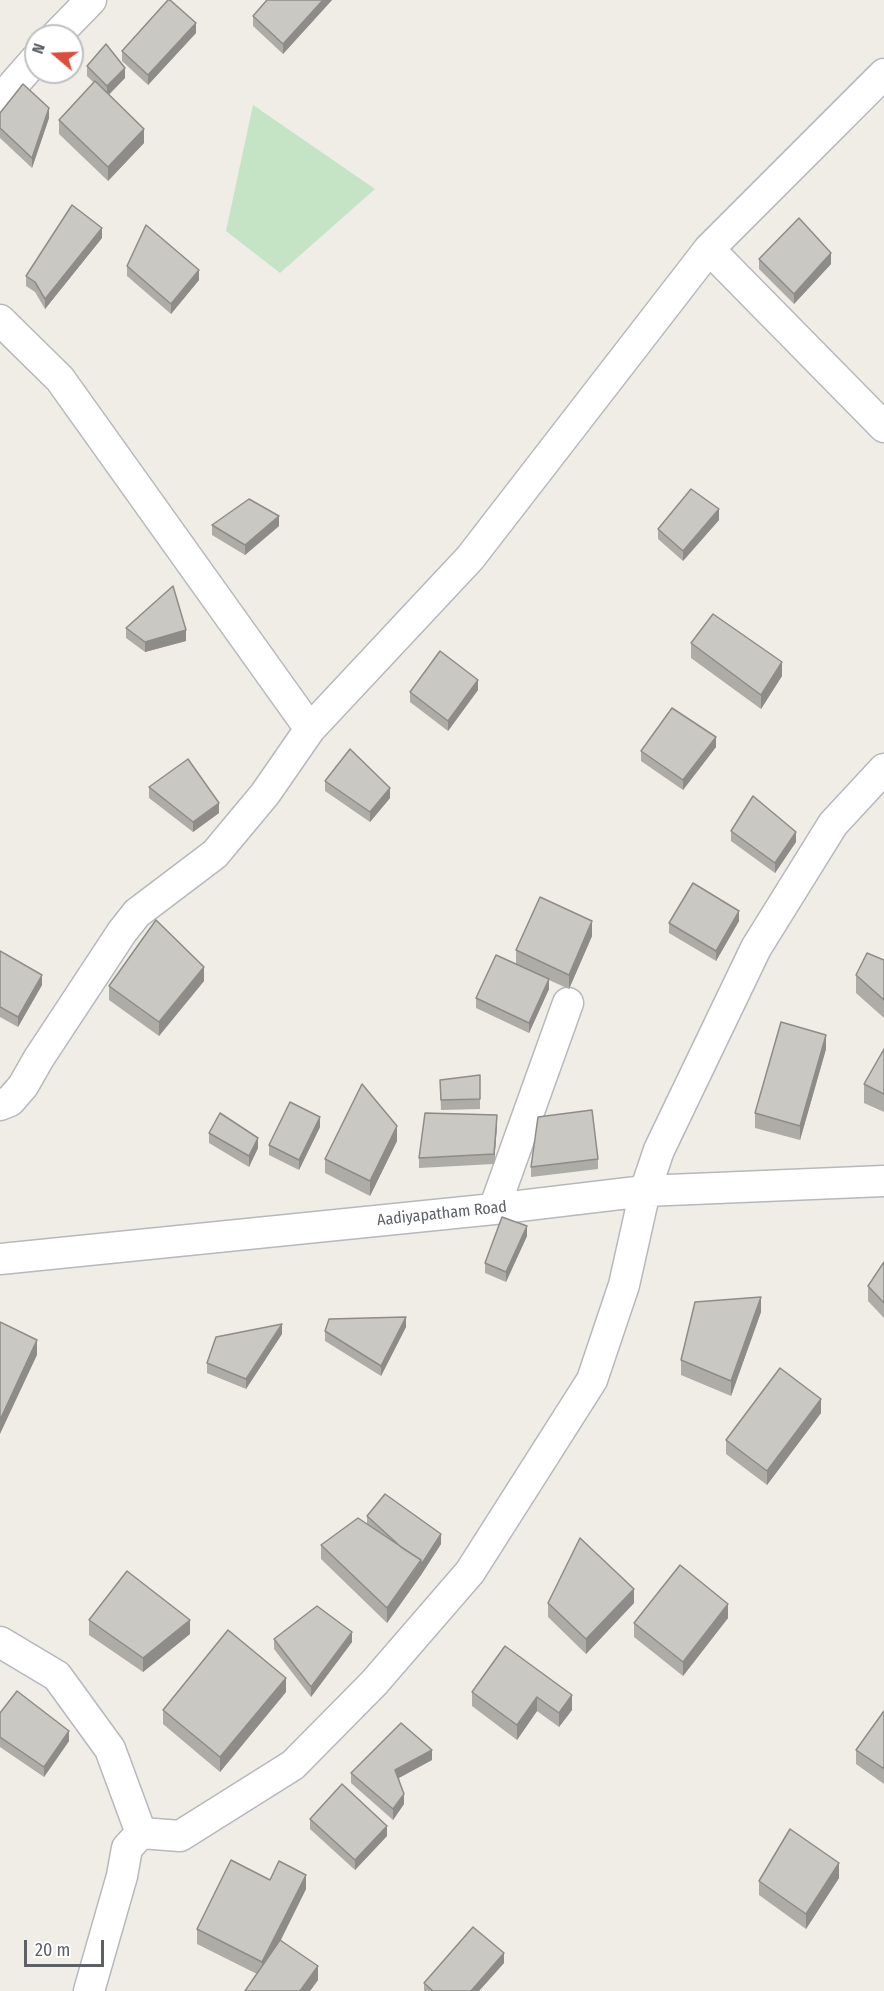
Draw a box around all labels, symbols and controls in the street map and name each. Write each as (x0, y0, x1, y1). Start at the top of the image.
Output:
north arrow (24, 24, 84, 84)
text: N (28, 41, 49, 56)
street label: Aadiyapatham Road (376, 1198, 508, 1230)
scale bar (27, 1928, 106, 1966)
text: 20 m (35, 1939, 70, 1961)

